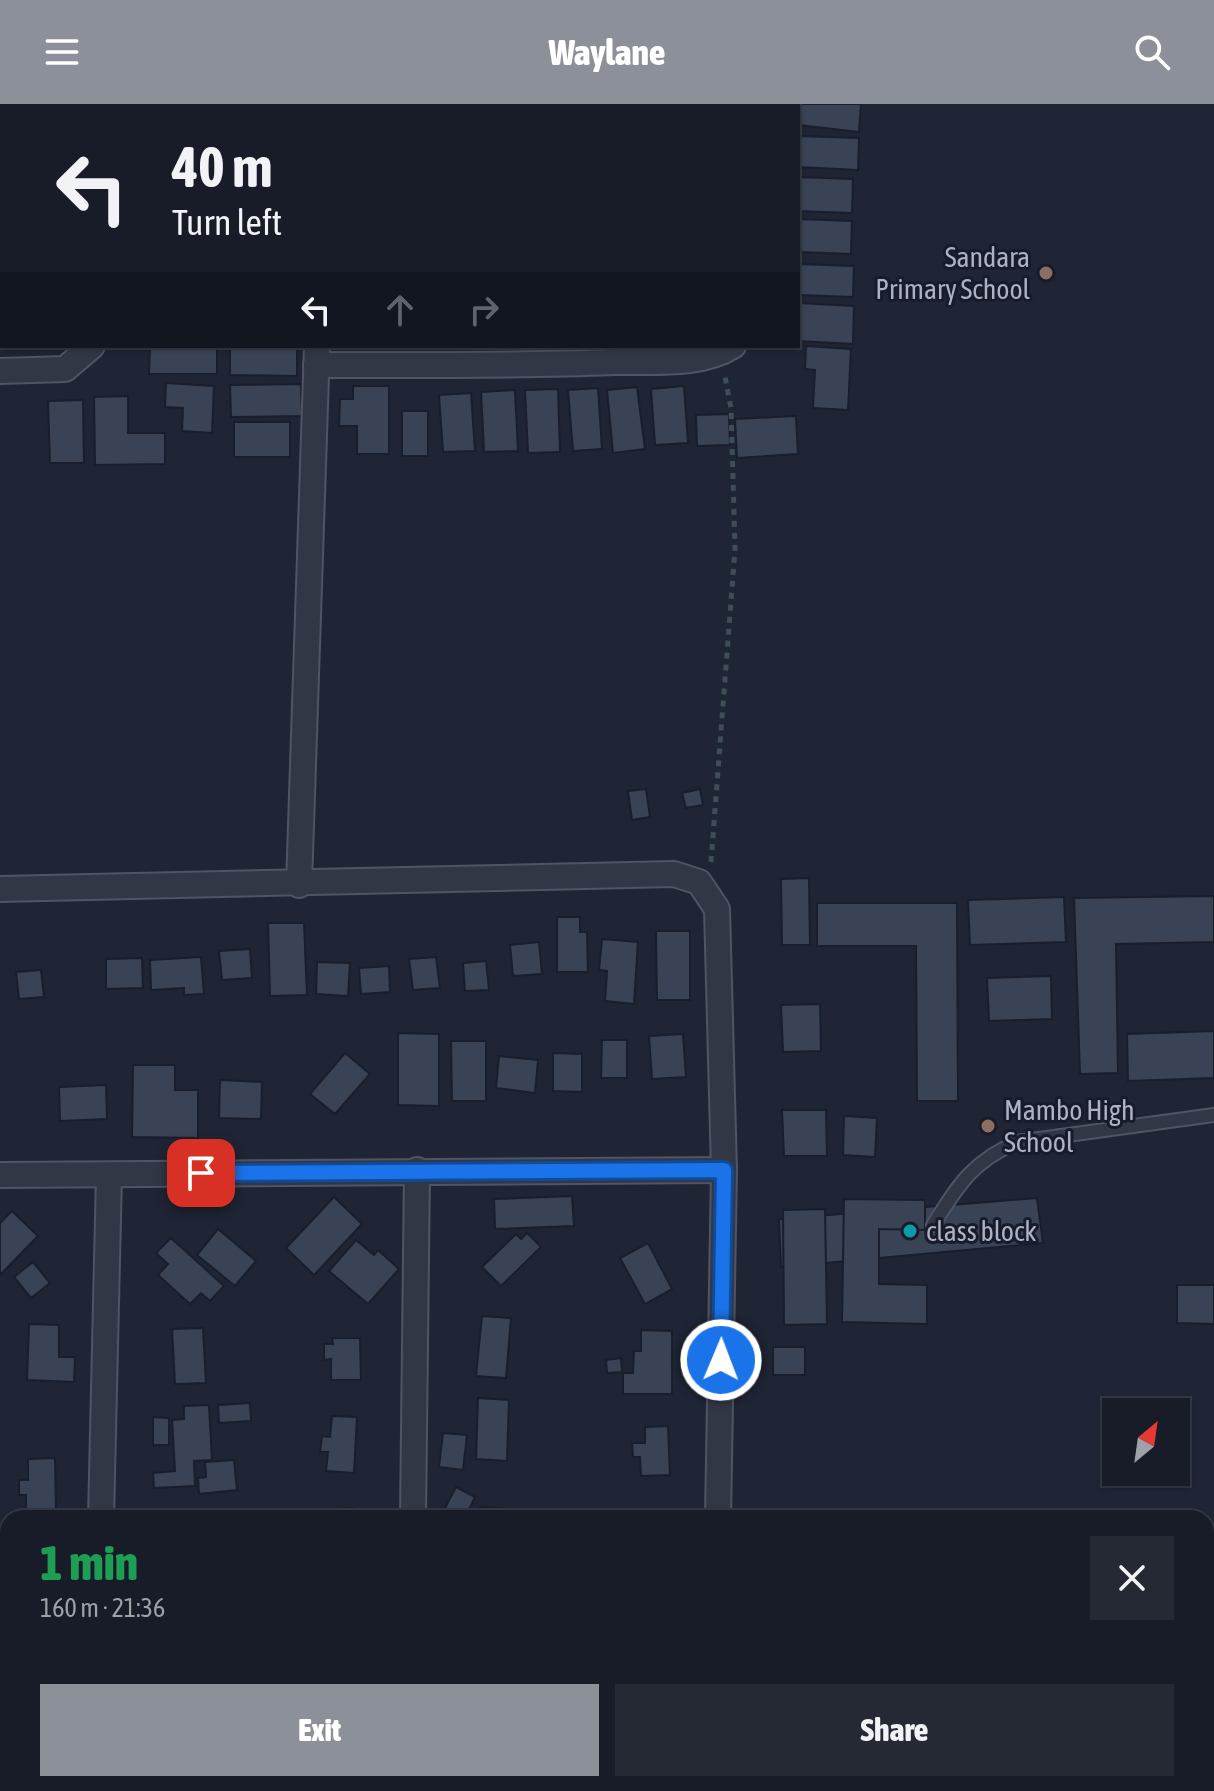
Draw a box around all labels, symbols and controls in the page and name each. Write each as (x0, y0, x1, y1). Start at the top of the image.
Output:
icon: menu (40, 30, 84, 74)
icon: search (1130, 30, 1174, 74)
text: Waylane (549, 31, 665, 73)
text: 40 m (172, 135, 273, 199)
icon: left (40, 136, 144, 240)
text: Turn left (172, 201, 282, 243)
place label: Sandara Primary School (875, 241, 1031, 305)
marker: Sandara Primary School (1037, 264, 1055, 282)
icon: left (294, 288, 338, 332)
icon: ahead (378, 288, 422, 332)
icon: right (462, 288, 506, 332)
place label: Mambo High School (1004, 1094, 1135, 1158)
marker: Mambo High School (979, 1117, 997, 1135)
pin (167, 1139, 235, 1207)
icon: arrive (179, 1151, 223, 1195)
place label: class block (926, 1215, 1037, 1247)
marker: class block (901, 1222, 919, 1240)
position arrow (679, 1318, 763, 1402)
north arrow (1102, 1398, 1190, 1486)
map controls (1102, 1398, 1190, 1486)
text: 1 min (40, 1535, 138, 1590)
button: close (1090, 1536, 1174, 1620)
text: 160 m · 21:36 (40, 1593, 165, 1623)
button: Exit (40, 1684, 599, 1776)
button: Share (615, 1684, 1174, 1776)

